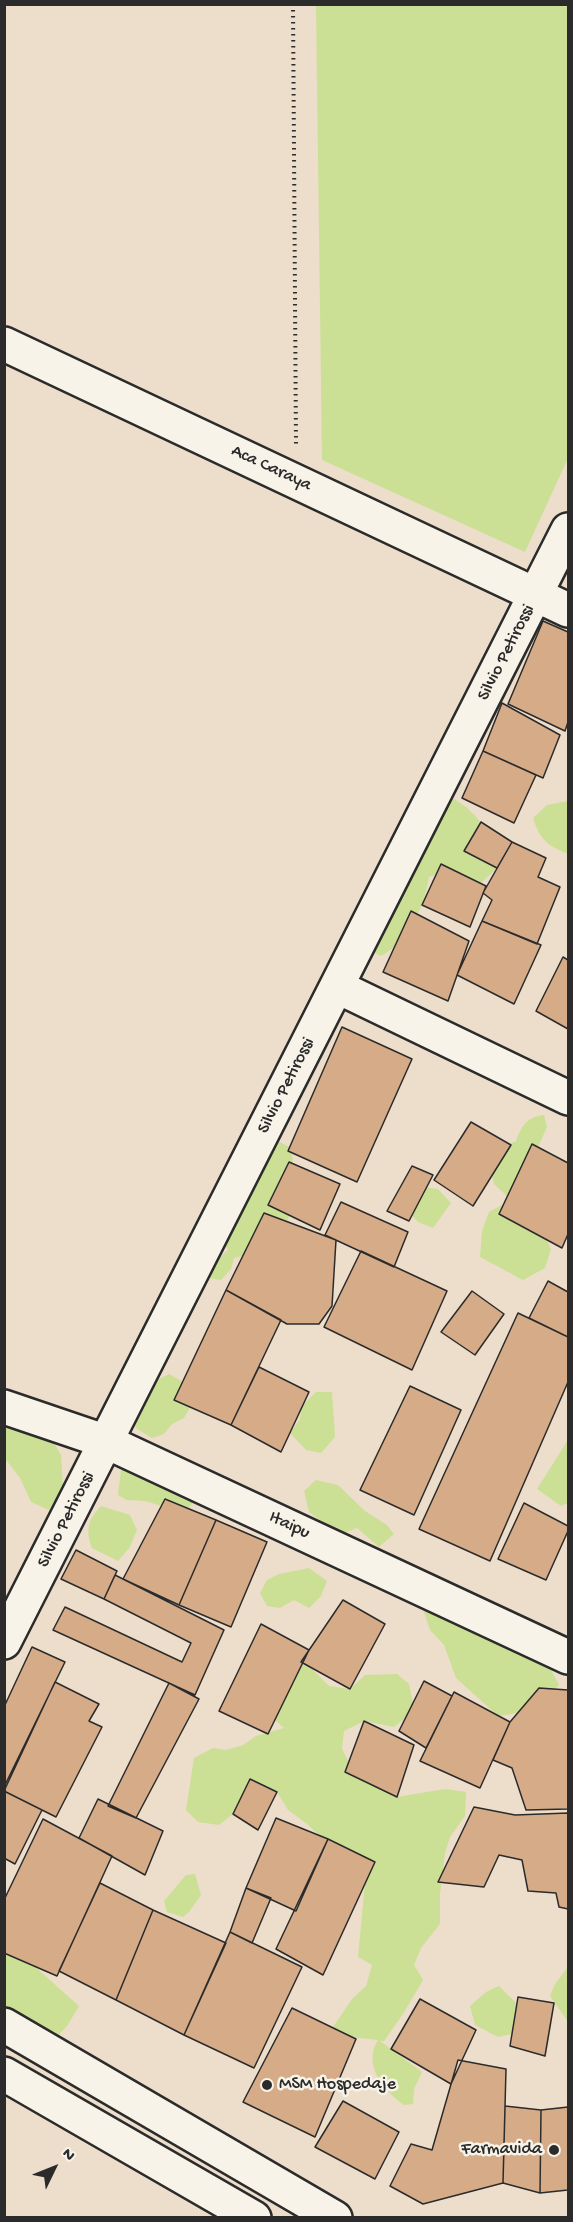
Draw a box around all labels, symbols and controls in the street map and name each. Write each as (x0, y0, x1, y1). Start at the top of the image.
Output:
street label: Aca Caraya (227, 441, 315, 497)
street label: Silvio Petirossi (474, 601, 540, 705)
street label: Silvio Petirossi (254, 1034, 320, 1138)
street label: Silvio Petirossi (34, 1468, 100, 1572)
street label: Itaipu (265, 1507, 313, 1545)
place label: MSM Hospedaje (279, 2074, 396, 2096)
marker: MSM Hospedaje (260, 2078, 274, 2092)
north arrow (24, 2138, 84, 2198)
place label: Farmavida (461, 2139, 542, 2161)
marker: Farmavida (547, 2143, 561, 2157)
text: N (57, 2145, 78, 2166)

